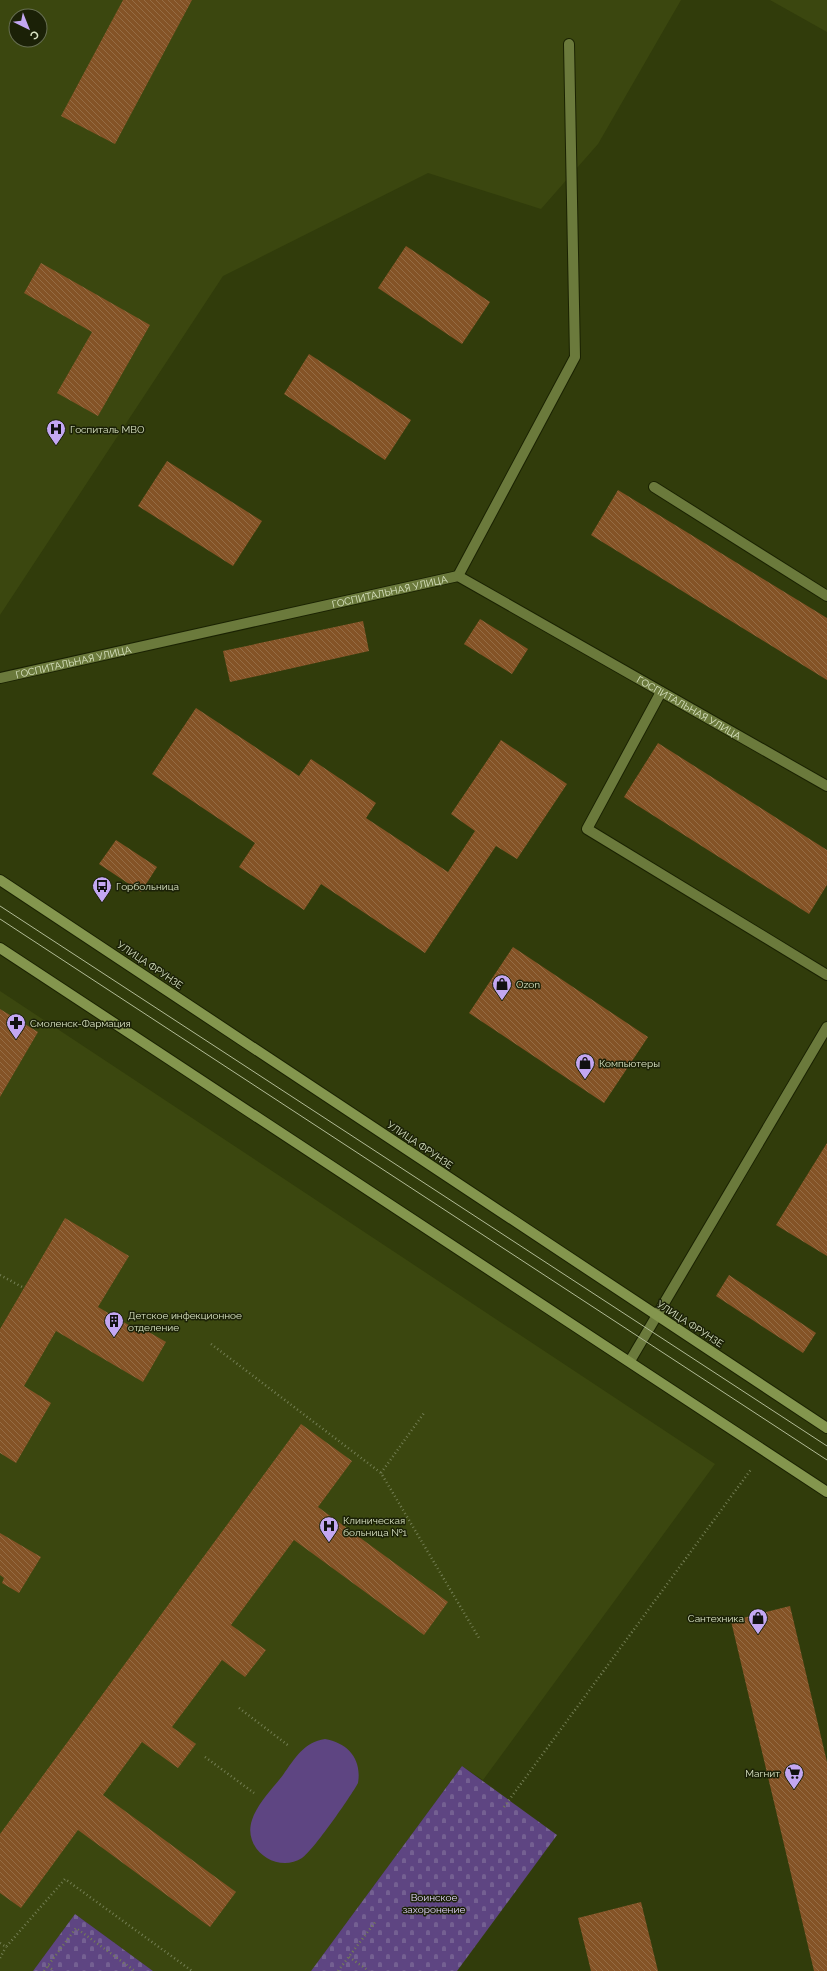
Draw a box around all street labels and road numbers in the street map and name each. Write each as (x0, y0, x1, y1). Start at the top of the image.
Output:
street label: ГОСПИТАЛЬНАЯ УЛИЦА (331, 573, 449, 609)
street label: ГОСПИТАЛЬНАЯ УЛИЦА (14, 643, 132, 680)
street label: ГОСПИТАЛЬНАЯ УЛИЦА (635, 673, 743, 742)
street label: УЛИЦА ФРУНЗЕ (115, 939, 185, 991)
street label: УЛИЦА ФРУНЗЕ (385, 1119, 455, 1171)
street label: УЛИЦА ФРУНЗЕ (655, 1298, 725, 1350)

